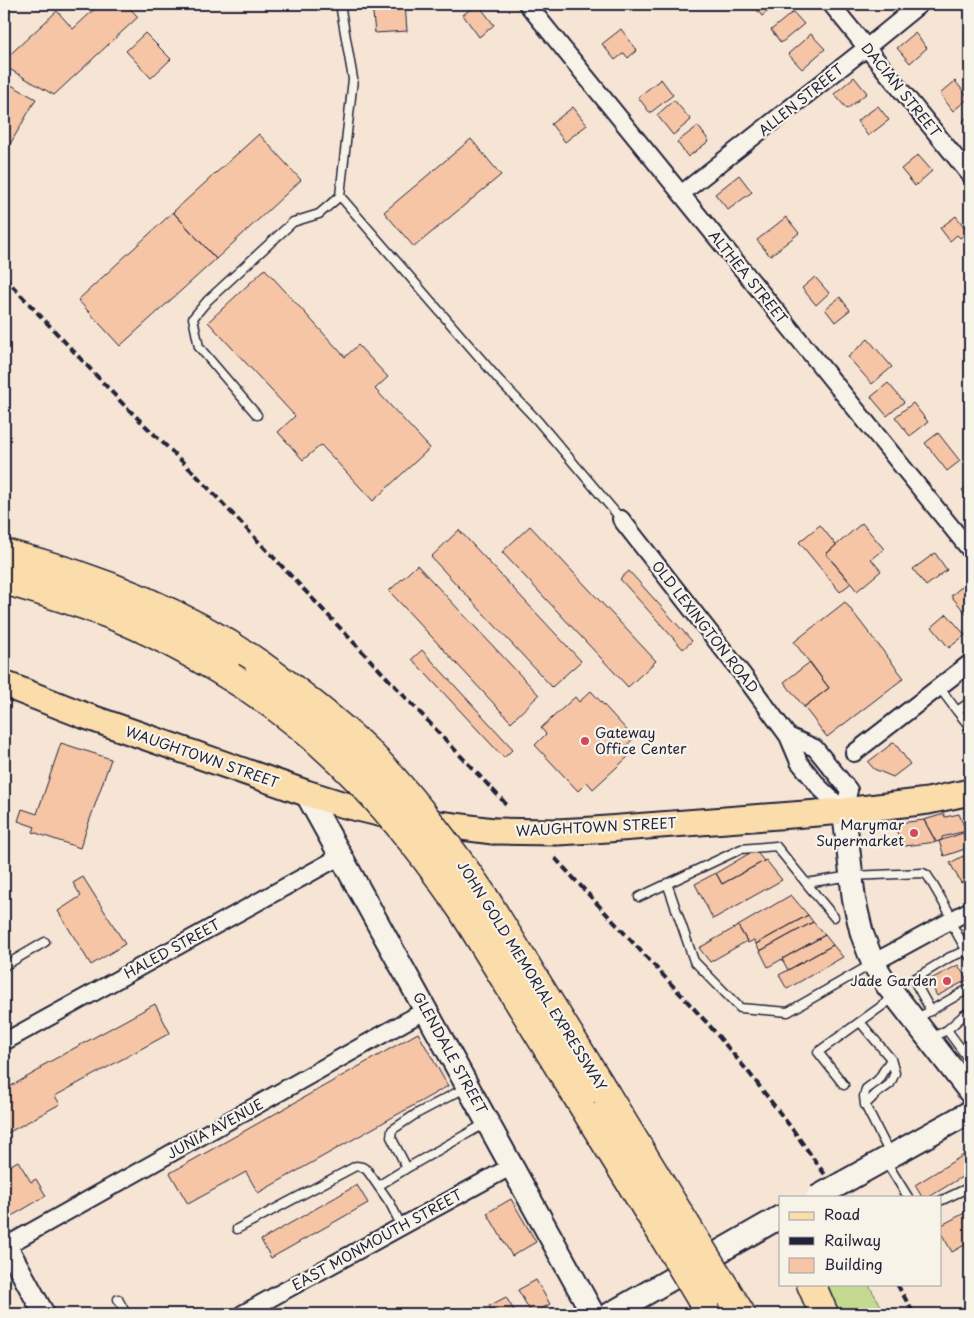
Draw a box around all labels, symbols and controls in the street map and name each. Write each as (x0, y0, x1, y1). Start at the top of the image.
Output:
street label: DACIAN STREET (857, 38, 946, 142)
street label: ALLEN STREET (753, 58, 848, 141)
street label: ALTHEA STREET (704, 225, 793, 328)
street label: OLD LEXINGTON ROAD (647, 556, 764, 697)
street label: WAUGHTOWN STREET (123, 720, 282, 793)
place label: Gateway Office Center (595, 722, 687, 759)
marker: Gateway Office Center (579, 735, 591, 747)
street label: WAUGHTOWN STREET (515, 812, 677, 841)
place label: Marymar Supermarket (816, 814, 905, 851)
marker: Marymar Supermarket (908, 827, 920, 839)
street label: JOHN GOLD MEMORIAL EXPRESSWAY (453, 857, 612, 1095)
street label: HALED STREET (120, 913, 224, 984)
place label: Jade Garden (850, 970, 937, 991)
marker: Jade Garden (941, 975, 953, 987)
street label: GLENDALE STREET (408, 988, 493, 1118)
street label: JUNIA AVENUE (163, 1093, 267, 1164)
street label: EAST MONMOUTH STREET (288, 1184, 466, 1295)
legend (779, 1196, 942, 1286)
text: Road (824, 1202, 860, 1225)
text: Railway (824, 1228, 881, 1251)
text: Building (824, 1252, 883, 1275)

